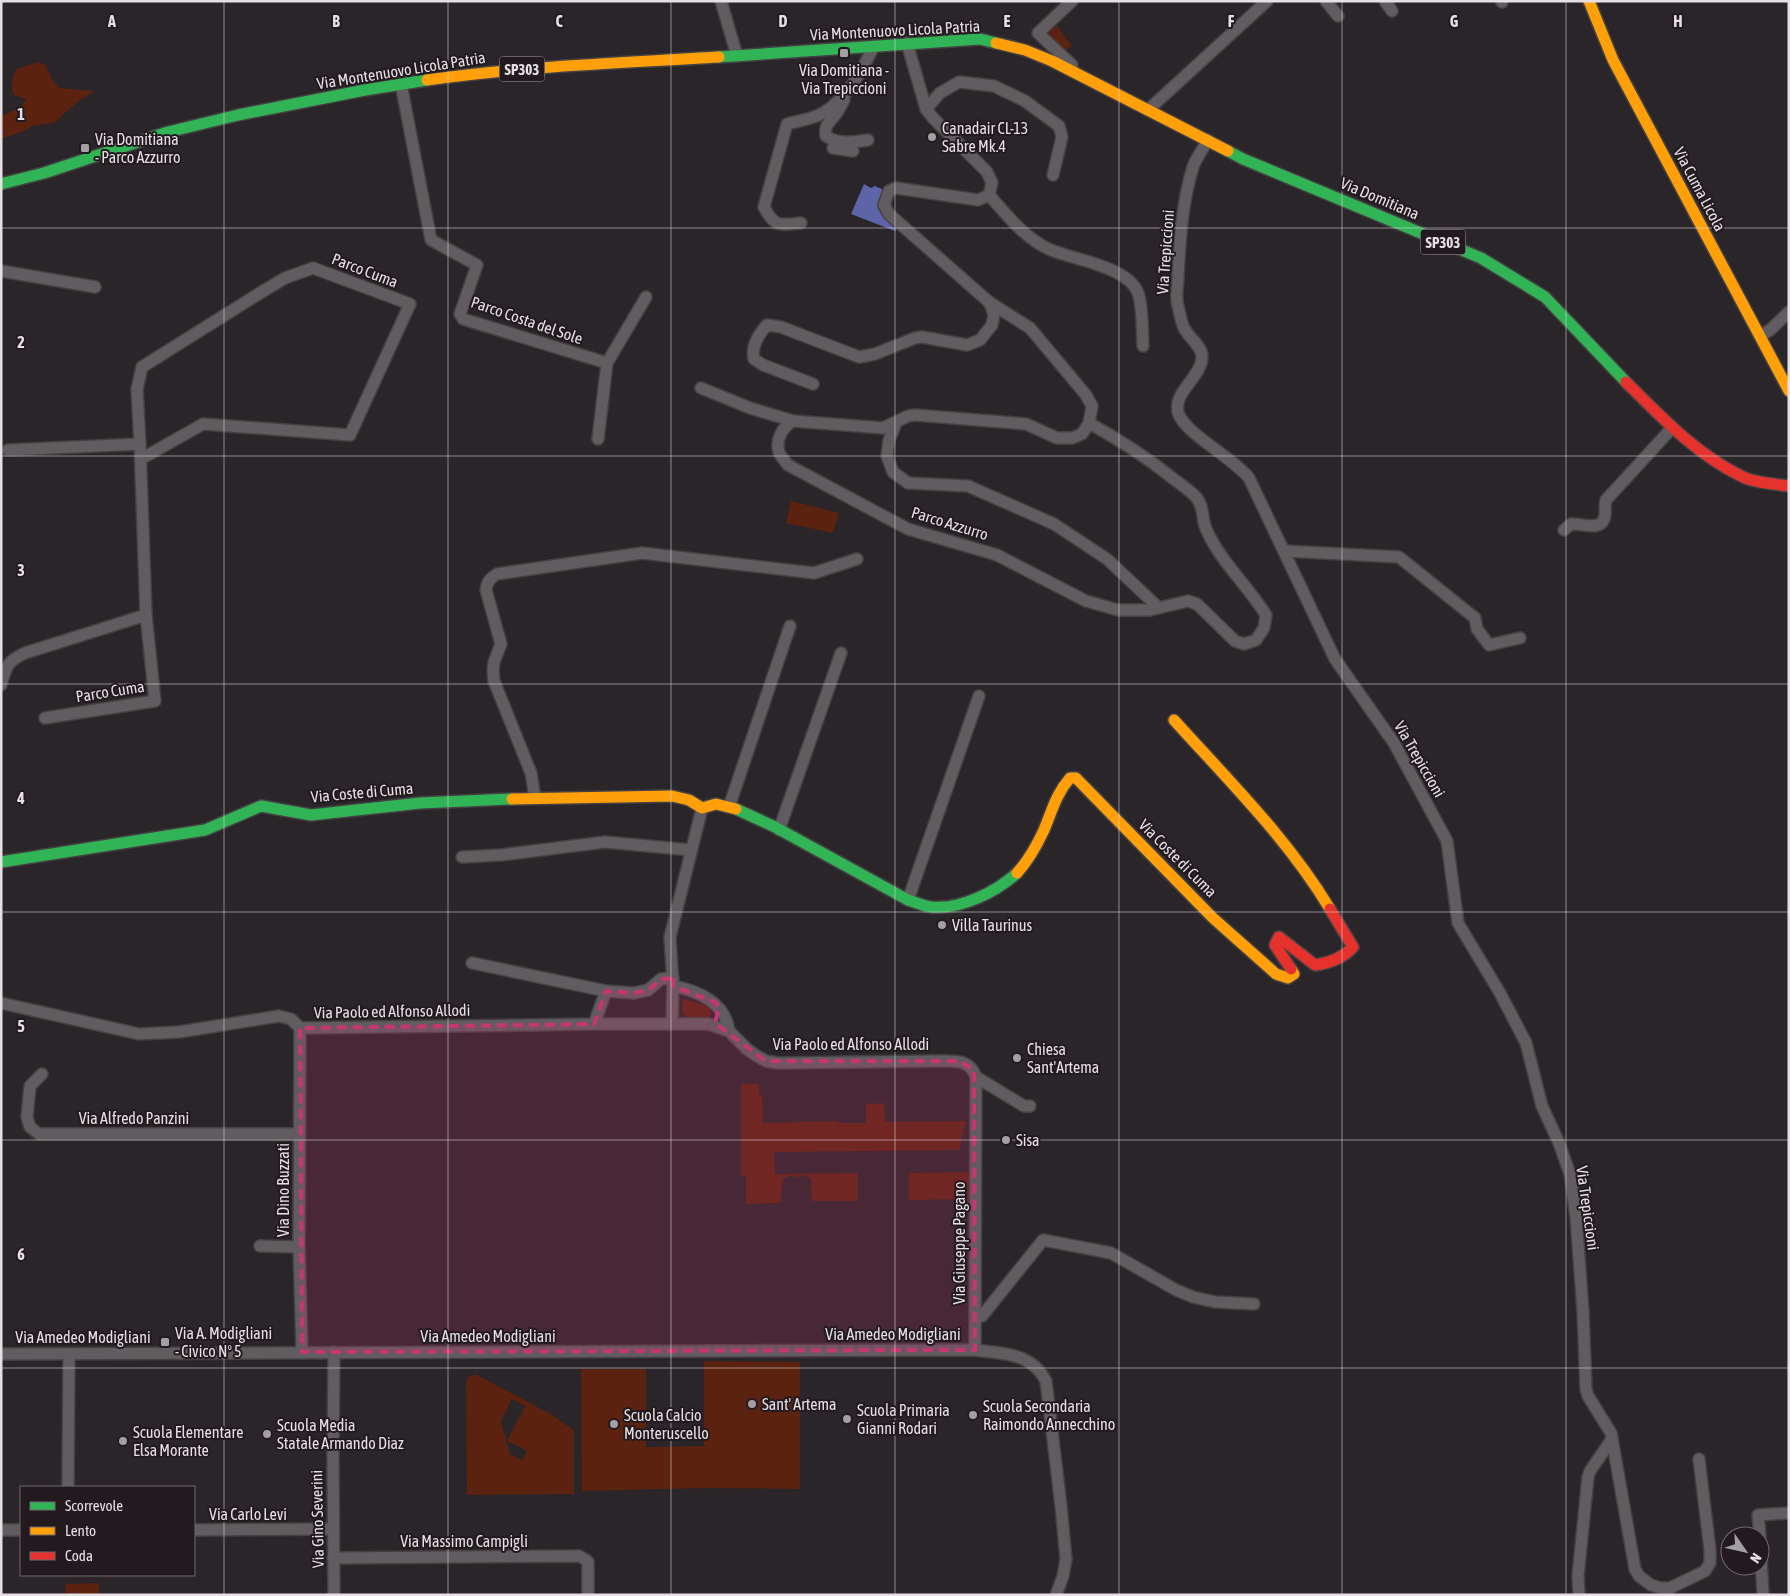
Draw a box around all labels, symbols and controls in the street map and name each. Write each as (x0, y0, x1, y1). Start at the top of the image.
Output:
text: A (107, 12, 116, 30)
text: B (332, 12, 340, 30)
text: C (555, 12, 563, 30)
text: D (779, 12, 788, 30)
text: E (1004, 12, 1011, 30)
text: F (1228, 12, 1235, 30)
text: G (1450, 12, 1459, 30)
text: H (1673, 12, 1683, 30)
street label: Via Montenuovo Licola Patria (809, 17, 981, 43)
marker: Via Domitiana - Via Trepiccioni (838, 47, 850, 59)
street label: Via Montenuovo Licola Patria (315, 48, 487, 92)
road number: SP303 (500, 56, 544, 82)
place label: Via Domitiana - Via Trepiccioni (799, 61, 889, 98)
text: 1 (17, 105, 25, 123)
place label: Canadair CL-13 Sabre Mk.4 (942, 119, 1028, 155)
place label: Via Domitiana - Parco Azzurro (95, 130, 181, 166)
marker: Canadair CL-13 Sabre Mk.4 (926, 131, 938, 143)
marker: Via Domitiana - Parco Azzurro (79, 142, 91, 154)
street label: Via Cuma Licola (1670, 144, 1730, 234)
street label: Via Domitiana (1338, 173, 1422, 223)
street label: Via Trepiccioni (1153, 209, 1178, 295)
road number: SP303 (1420, 230, 1466, 254)
street label: Parco Cuma (329, 249, 401, 291)
street label: Parco Costa del Sole (469, 292, 585, 348)
text: 2 (17, 333, 25, 351)
street label: Parco Azzurro (909, 503, 991, 543)
text: 3 (17, 561, 25, 579)
street label: Parco Cuma (74, 677, 146, 705)
street label: Via Trepiccioni (1390, 718, 1449, 801)
street label: Via Coste di Cuma (310, 779, 414, 805)
text: 4 (16, 789, 25, 807)
street label: Via Coste di Cuma (1135, 815, 1221, 901)
place label: Villa Taurinus (952, 916, 1033, 934)
marker: Villa Taurinus (936, 919, 948, 931)
street label: Via Paolo ed Alfonso Allodi (314, 1001, 470, 1021)
text: 5 (17, 1017, 25, 1035)
street label: Via Paolo ed Alfonso Allodi (773, 1035, 929, 1053)
place label: Chiesa Sant'Artema (1027, 1040, 1099, 1076)
marker: Chiesa Sant'Artema (1011, 1052, 1023, 1064)
street label: Via Alfredo Panzini (79, 1109, 189, 1127)
place label: Sisa (1016, 1131, 1040, 1149)
marker: Sisa (1000, 1134, 1012, 1146)
street label: Via Dino Buzzati (274, 1143, 292, 1237)
street label: Via Trepiccioni (1572, 1165, 1603, 1251)
street label: Via Giuseppe Pagano (950, 1182, 969, 1304)
text: 6 (17, 1245, 25, 1263)
place label: Via A. Modigliani - Civico N° 5 (175, 1324, 272, 1360)
street label: Via Amedeo Modigliani (825, 1325, 961, 1344)
street label: Via Amedeo Modigliani (420, 1327, 556, 1346)
street label: Via Amedeo Modigliani (15, 1328, 151, 1347)
marker: Via A. Modigliani - Civico N° 5 (159, 1336, 171, 1348)
place label: Sant' Artema (762, 1395, 836, 1413)
place label: Scuola Secondaria Raimondo Annecchino (983, 1397, 1115, 1433)
marker: Sant' Artema (746, 1398, 758, 1410)
place label: Scuola Primaria Gianni Rodari (857, 1401, 950, 1437)
place label: Scuola Calcio Monteruscello (624, 1406, 709, 1442)
marker: Scuola Secondaria Raimondo Annecchino (967, 1409, 979, 1421)
marker: Scuola Primaria Gianni Rodari (841, 1413, 853, 1425)
place label: Scuola Media Statale Armando Diaz (277, 1416, 404, 1452)
marker: Scuola Calcio Monteruscello (608, 1418, 620, 1430)
place label: Scuola Elementare Elsa Morante (133, 1423, 244, 1459)
marker: Scuola Media Statale Armando Diaz (261, 1428, 273, 1440)
marker: Scuola Elementare Elsa Morante (117, 1435, 129, 1447)
street label: Via Gino Severini (307, 1470, 327, 1568)
legend (20, 1486, 195, 1576)
text: Scorrevole (65, 1497, 123, 1514)
street label: Via Carlo Levi (209, 1505, 287, 1523)
text: Lento (65, 1522, 96, 1539)
north arrow (1720, 1526, 1770, 1576)
street label: Via Massimo Campigli (400, 1532, 528, 1551)
text: Coda (65, 1547, 93, 1564)
text: N (1747, 1550, 1765, 1566)

